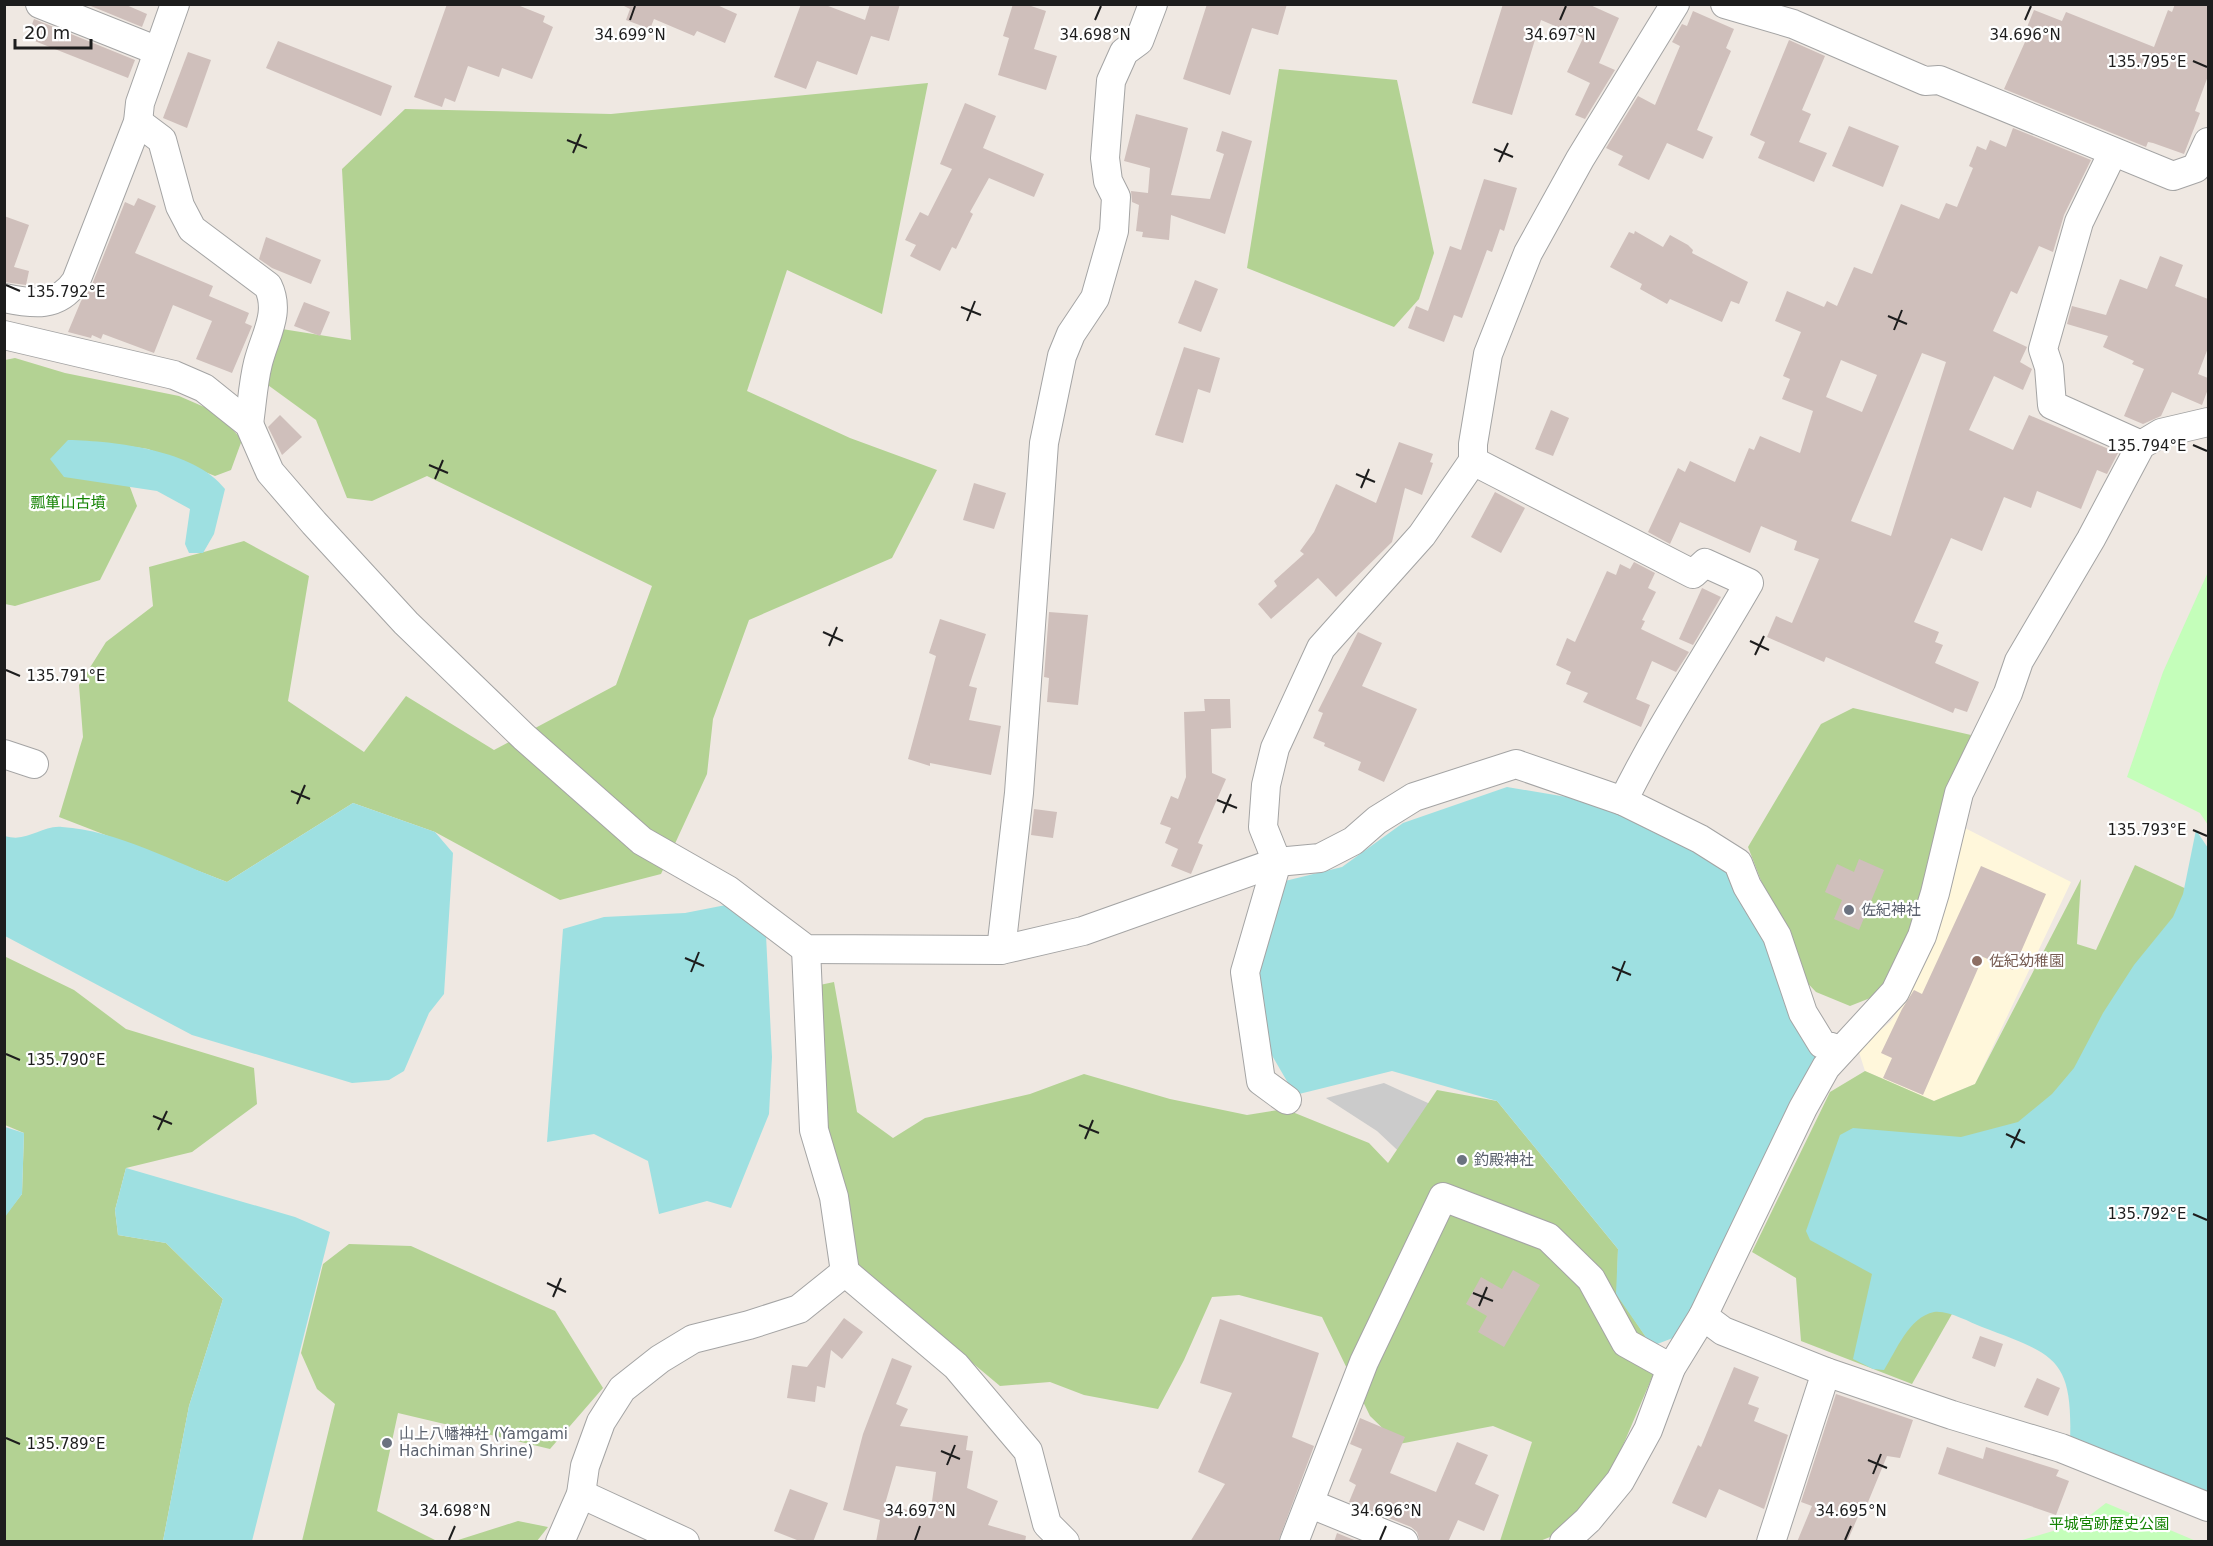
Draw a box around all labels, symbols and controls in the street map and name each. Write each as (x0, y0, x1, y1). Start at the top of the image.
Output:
scale bar (15, 12, 92, 50)
text: 20 m (24, 22, 70, 43)
text: 34.699°N (594, 26, 666, 44)
text: 34.698°N (1059, 26, 1131, 44)
text: 34.697°N (1524, 26, 1596, 44)
text: 34.696°N (1989, 26, 2061, 44)
text: 135.795°E (2107, 53, 2187, 71)
text: 135.792°E (26, 283, 106, 301)
text: 135.794°E (2107, 437, 2187, 455)
park label: 瓢箪山古墳 (30, 494, 106, 512)
text: 135.791°E (26, 667, 106, 685)
text: 135.793°E (2107, 821, 2187, 839)
place label: 佐紀神社 (1861, 901, 1921, 919)
marker: 佐紀神社 (1842, 903, 1856, 917)
place label: 佐紀幼稚園 (1989, 952, 2064, 970)
marker: 佐紀幼稚園 (1970, 954, 1984, 968)
text: 135.790°E (26, 1051, 106, 1069)
place label: 釣殿神社 (1474, 1151, 1534, 1169)
marker: 釣殿神社 (1455, 1153, 1469, 1167)
text: 135.792°E (2107, 1205, 2187, 1223)
place label: 山上八幡神社 (Yamgami Hachiman Shrine) (399, 1425, 568, 1460)
text: 135.789°E (26, 1435, 106, 1453)
marker: 山上八幡神社 (Yamgami Hachiman Shrine) (380, 1436, 394, 1450)
text: 34.698°N (419, 1502, 491, 1520)
text: 34.697°N (884, 1502, 956, 1520)
text: 34.696°N (1350, 1502, 1422, 1520)
text: 34.695°N (1815, 1502, 1887, 1520)
park label: 平城宮跡歴史公園 (2049, 1515, 2169, 1533)

